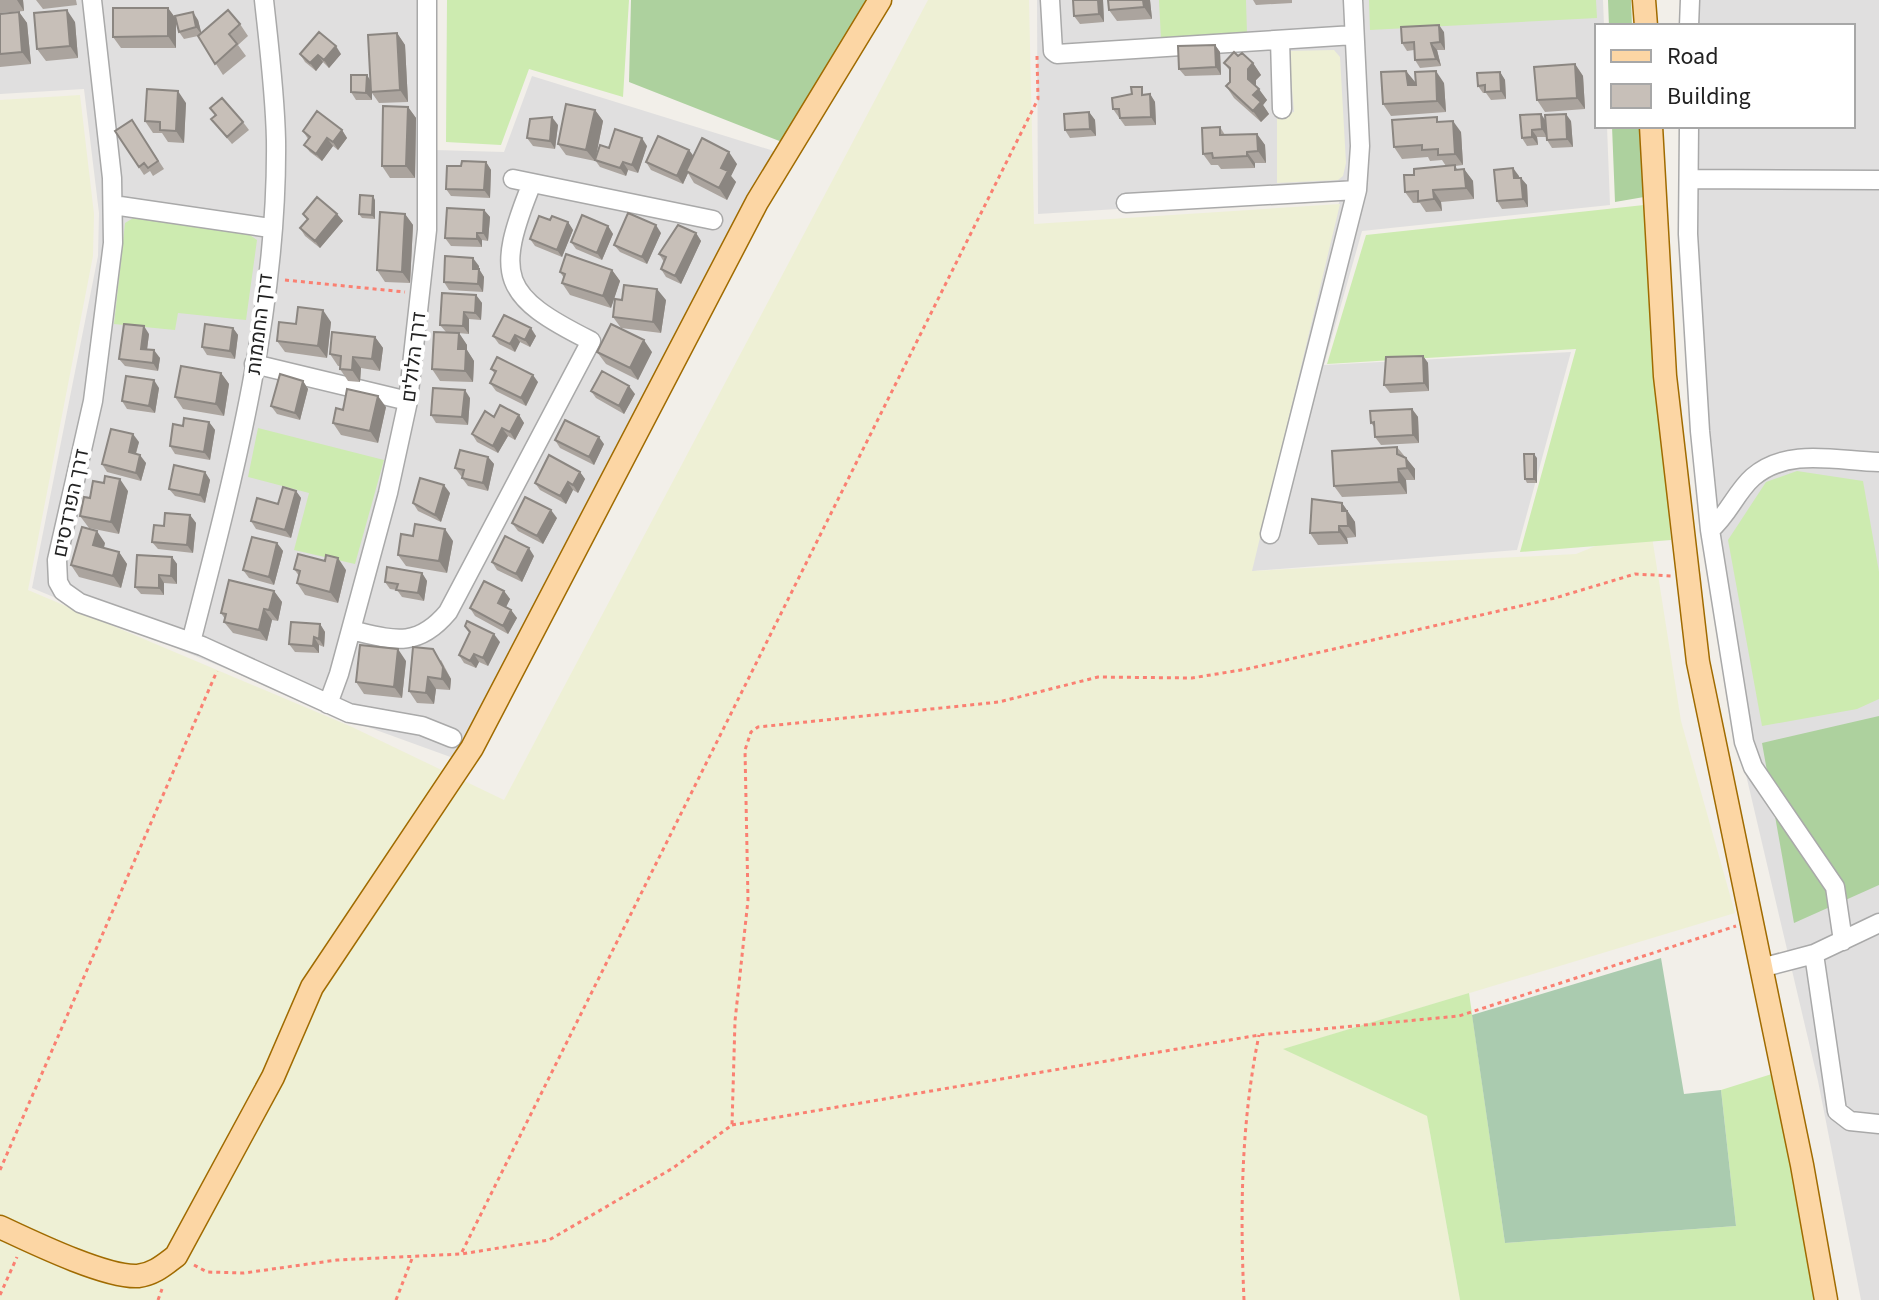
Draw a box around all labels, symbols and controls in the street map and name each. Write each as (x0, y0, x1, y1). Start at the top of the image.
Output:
legend (1595, 24, 1855, 128)
text: Road (1667, 39, 1719, 74)
text: Building (1667, 79, 1751, 114)
street label: דרך החממות (240, 272, 280, 376)
street label: דרך הלולים (395, 310, 433, 404)
street label: דרך הפרדסים (46, 446, 96, 560)

